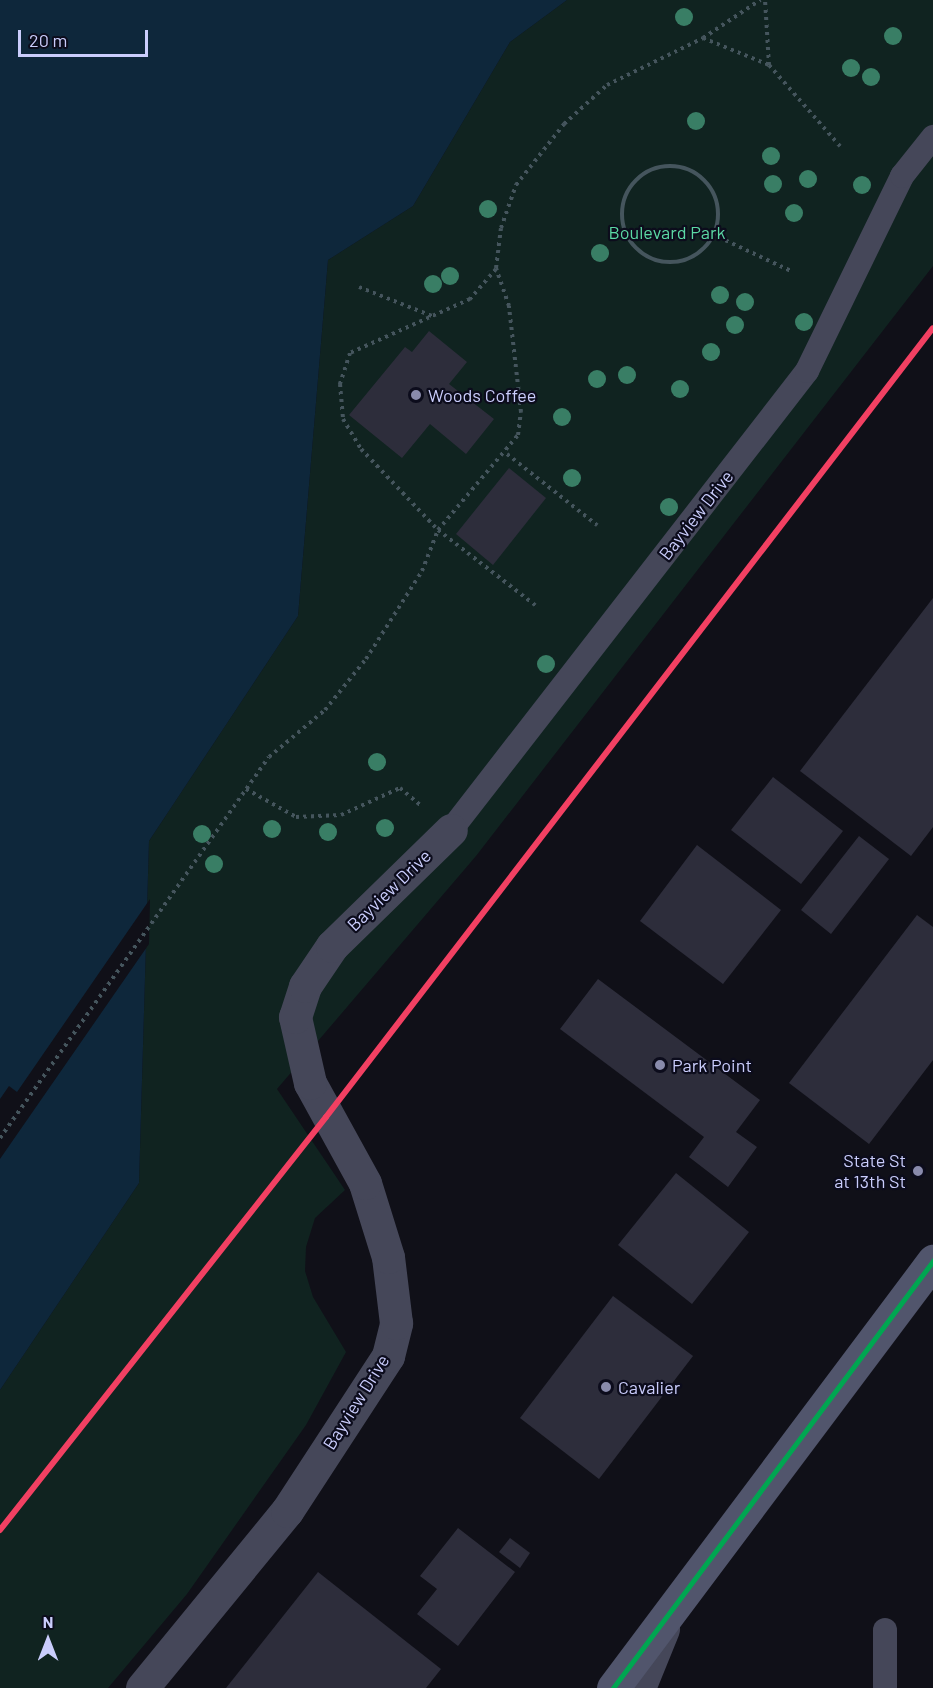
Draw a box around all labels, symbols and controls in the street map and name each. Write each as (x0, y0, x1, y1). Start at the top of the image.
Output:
scale bar (21, 18, 152, 56)
text: 20 m (29, 29, 67, 51)
park label: Boulevard Park (608, 221, 726, 243)
place label: Woods Coffee (428, 384, 536, 406)
marker: Woods Coffee (409, 388, 423, 402)
street label: Bayview Drive (654, 466, 738, 564)
street label: Bayview Drive (343, 845, 435, 935)
place label: Park Point (672, 1054, 752, 1076)
marker: Park Point (653, 1058, 667, 1072)
place label: State St at 13th St (834, 1150, 906, 1192)
marker: State St at 13th St (911, 1164, 925, 1178)
street label: Bayview Drive (318, 1351, 394, 1453)
place label: Cavalier (618, 1376, 680, 1398)
marker: Cavalier (599, 1380, 613, 1394)
north arrow (18, 1610, 78, 1670)
text: N (43, 1612, 53, 1631)

